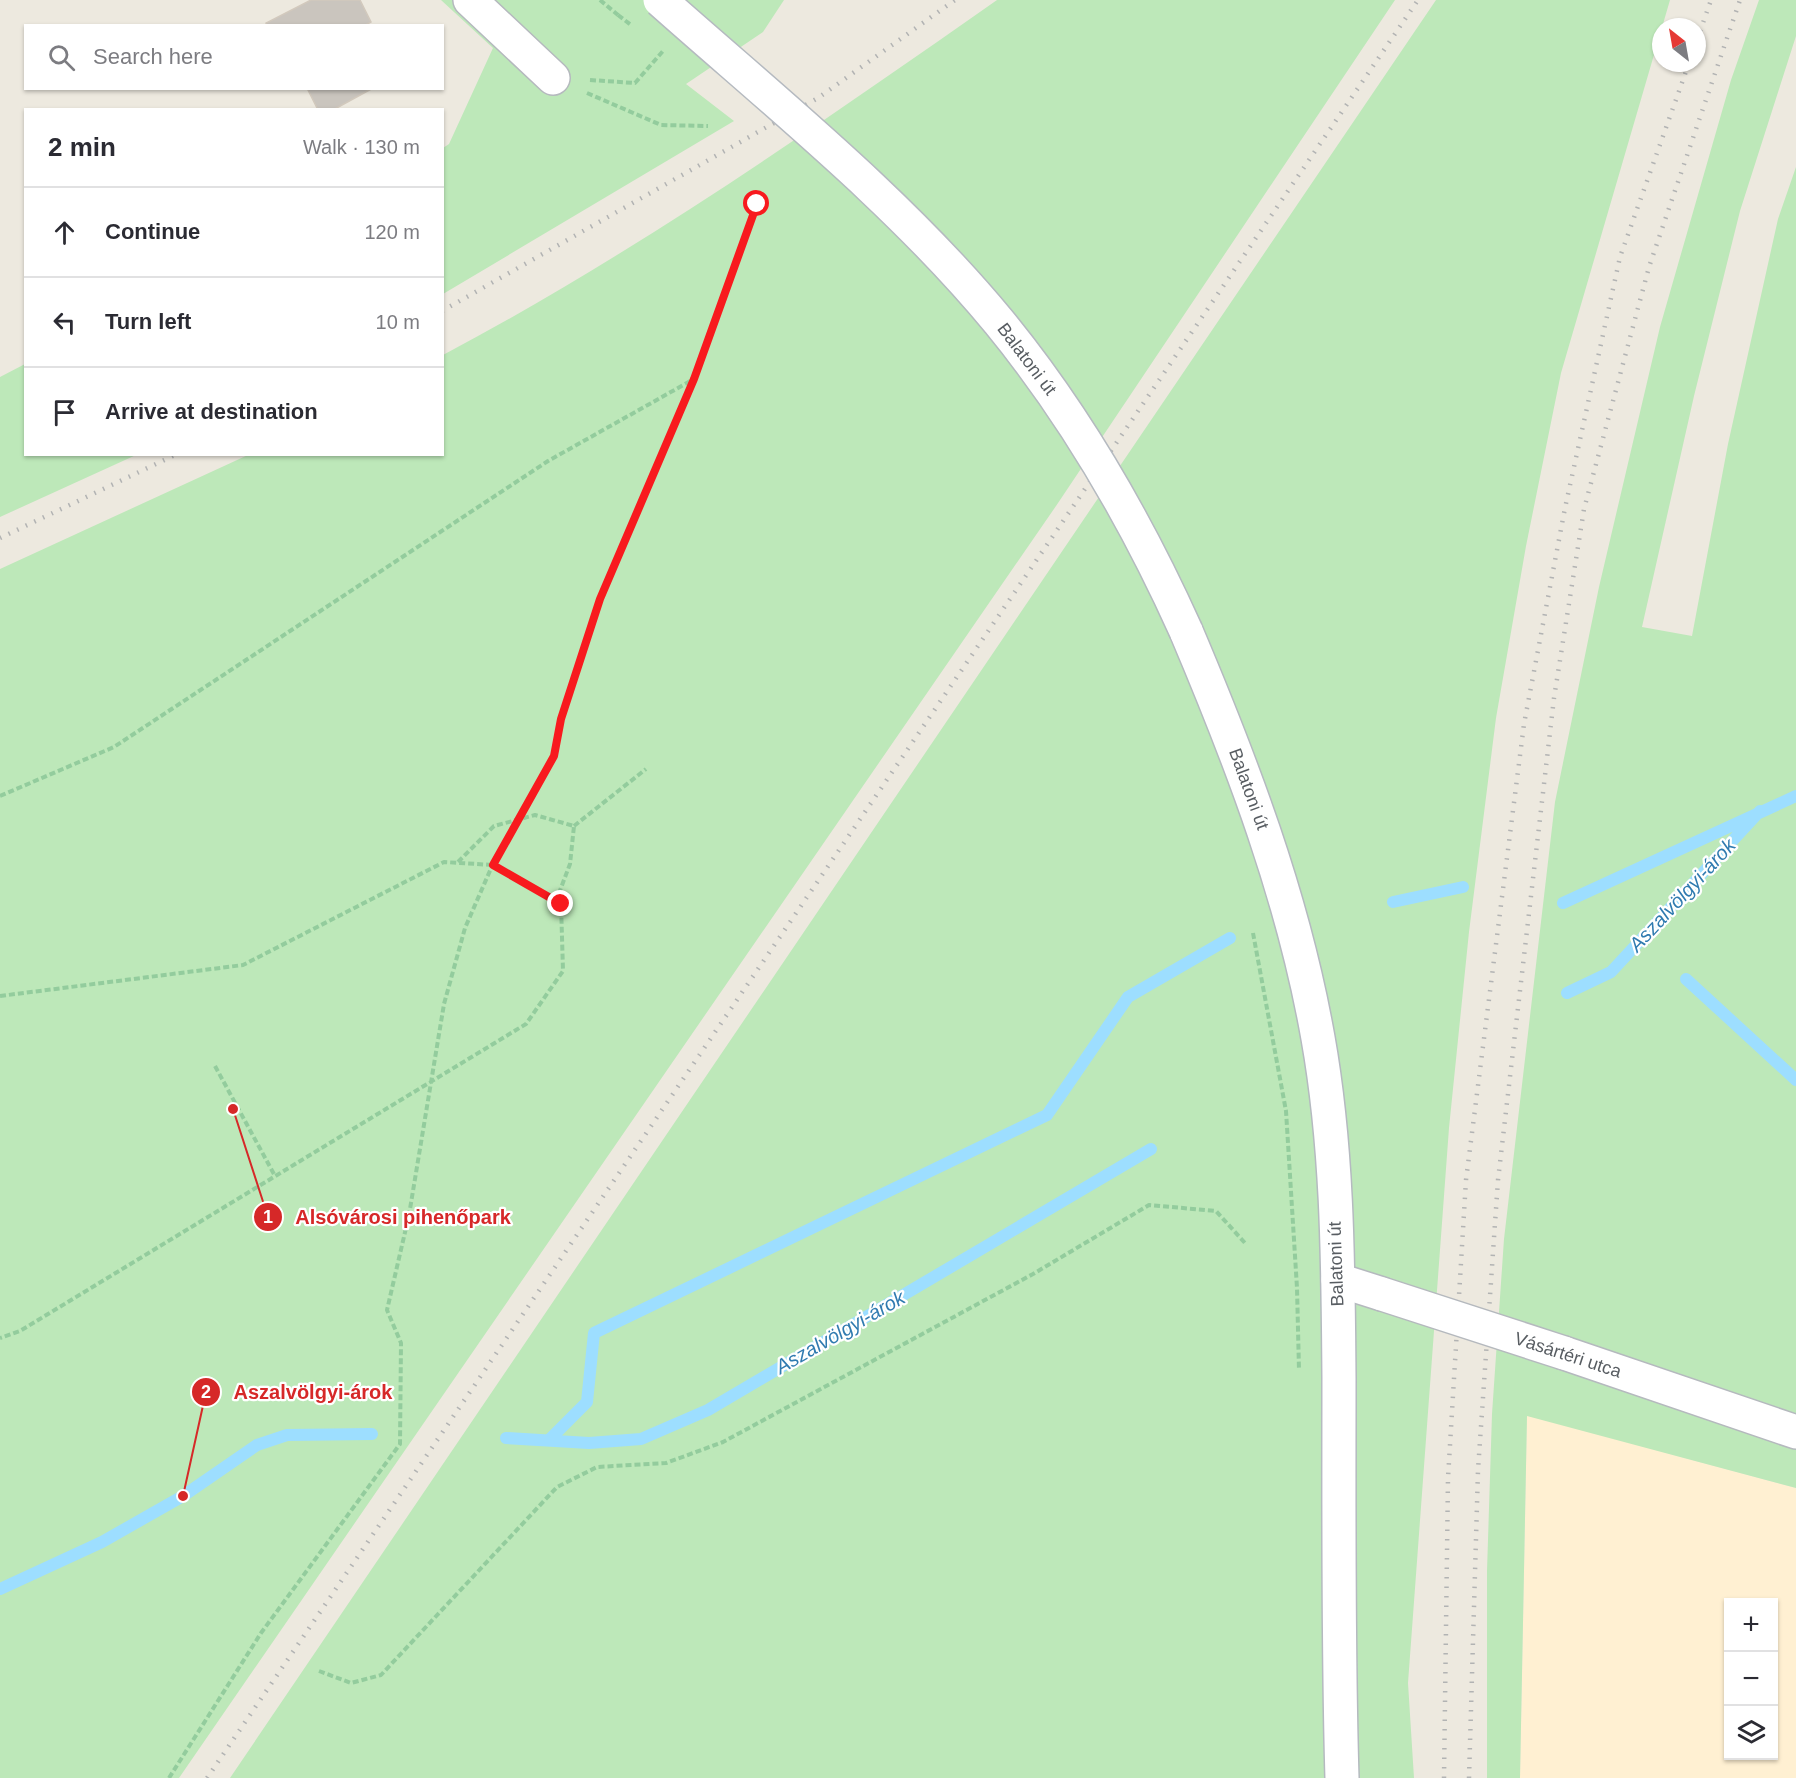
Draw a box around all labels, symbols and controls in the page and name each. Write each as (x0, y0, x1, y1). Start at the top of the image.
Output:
north arrow (1652, 18, 1706, 72)
search box (24, 24, 444, 90)
icon: search (45, 41, 78, 74)
text: Search here (93, 44, 213, 69)
text: 2 min (48, 132, 116, 162)
text: Walk · 130 m (303, 136, 420, 158)
route start (743, 190, 769, 216)
icon: ahead (48, 216, 81, 249)
text: Continue (105, 219, 200, 244)
text: 120 m (364, 221, 420, 243)
icon: left (48, 306, 81, 339)
text: Turn left (105, 309, 191, 334)
text: 10 m (376, 311, 420, 333)
street label: Balatoni út (993, 319, 1061, 399)
icon: arrive (48, 396, 81, 429)
text: Arrive at destination (105, 399, 318, 424)
street label: Balatoni út (1225, 746, 1273, 832)
water label: Aszalvölgyi-árok (1624, 834, 1740, 956)
route end (547, 890, 573, 916)
callout: Alsóvárosi pihenőpark (253, 1198, 523, 1236)
text: Alsóvárosi pihenőpark (295, 1206, 512, 1228)
text: 1 (263, 1207, 273, 1227)
street label: Balatoni út (1325, 1221, 1347, 1307)
water label: Aszalvölgyi-árok (771, 1286, 909, 1378)
street label: Vásártéri utca (1512, 1328, 1625, 1382)
callout: Aszalvölgyi-árok (191, 1373, 404, 1411)
text: Aszalvölgyi-árok (234, 1381, 393, 1403)
text: 2 (201, 1382, 211, 1402)
map controls (1724, 1598, 1778, 1760)
button: + (1724, 1598, 1778, 1652)
button: − (1724, 1652, 1778, 1706)
button: layers (1724, 1706, 1778, 1760)

